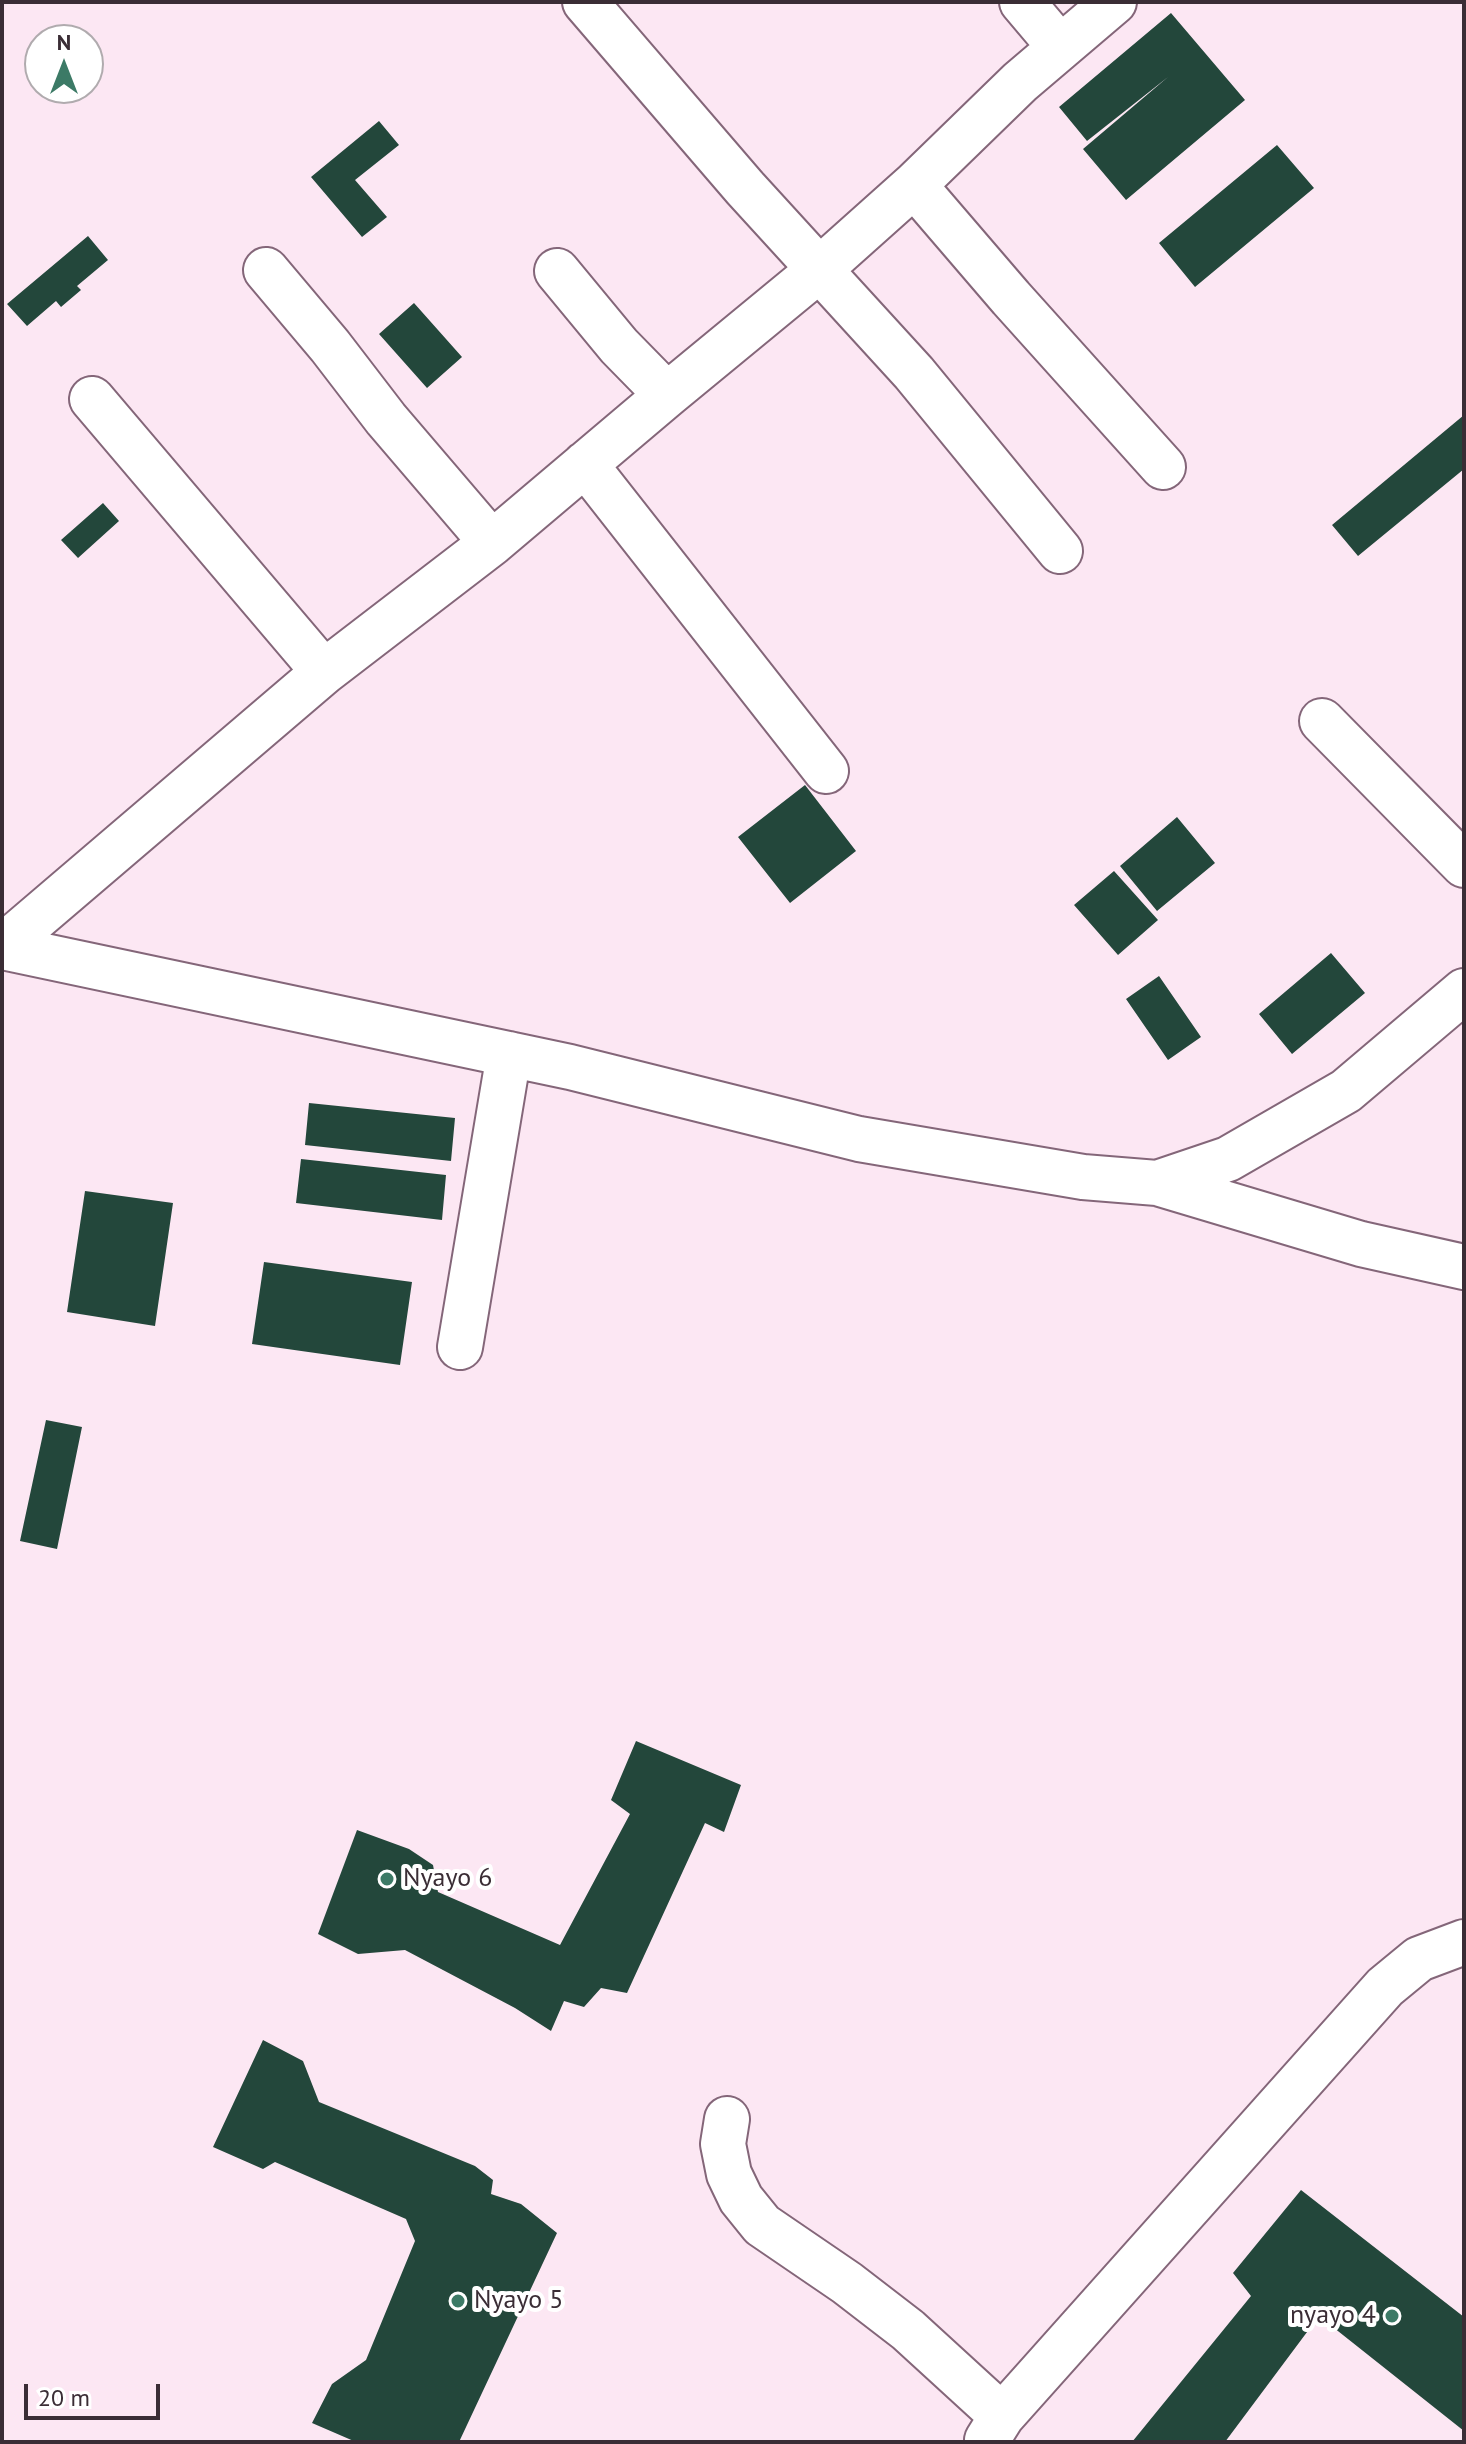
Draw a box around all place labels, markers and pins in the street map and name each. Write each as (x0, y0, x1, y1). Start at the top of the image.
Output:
place label: Nyayo 6 (403, 1863, 492, 1895)
marker: Nyayo 6 (378, 1870, 396, 1888)
place label: Nyayo 5 (474, 2285, 563, 2317)
marker: Nyayo 5 (449, 2292, 467, 2310)
place label: nyayo 4 (1290, 2300, 1376, 2332)
marker: nyayo 4 (1383, 2307, 1401, 2325)

